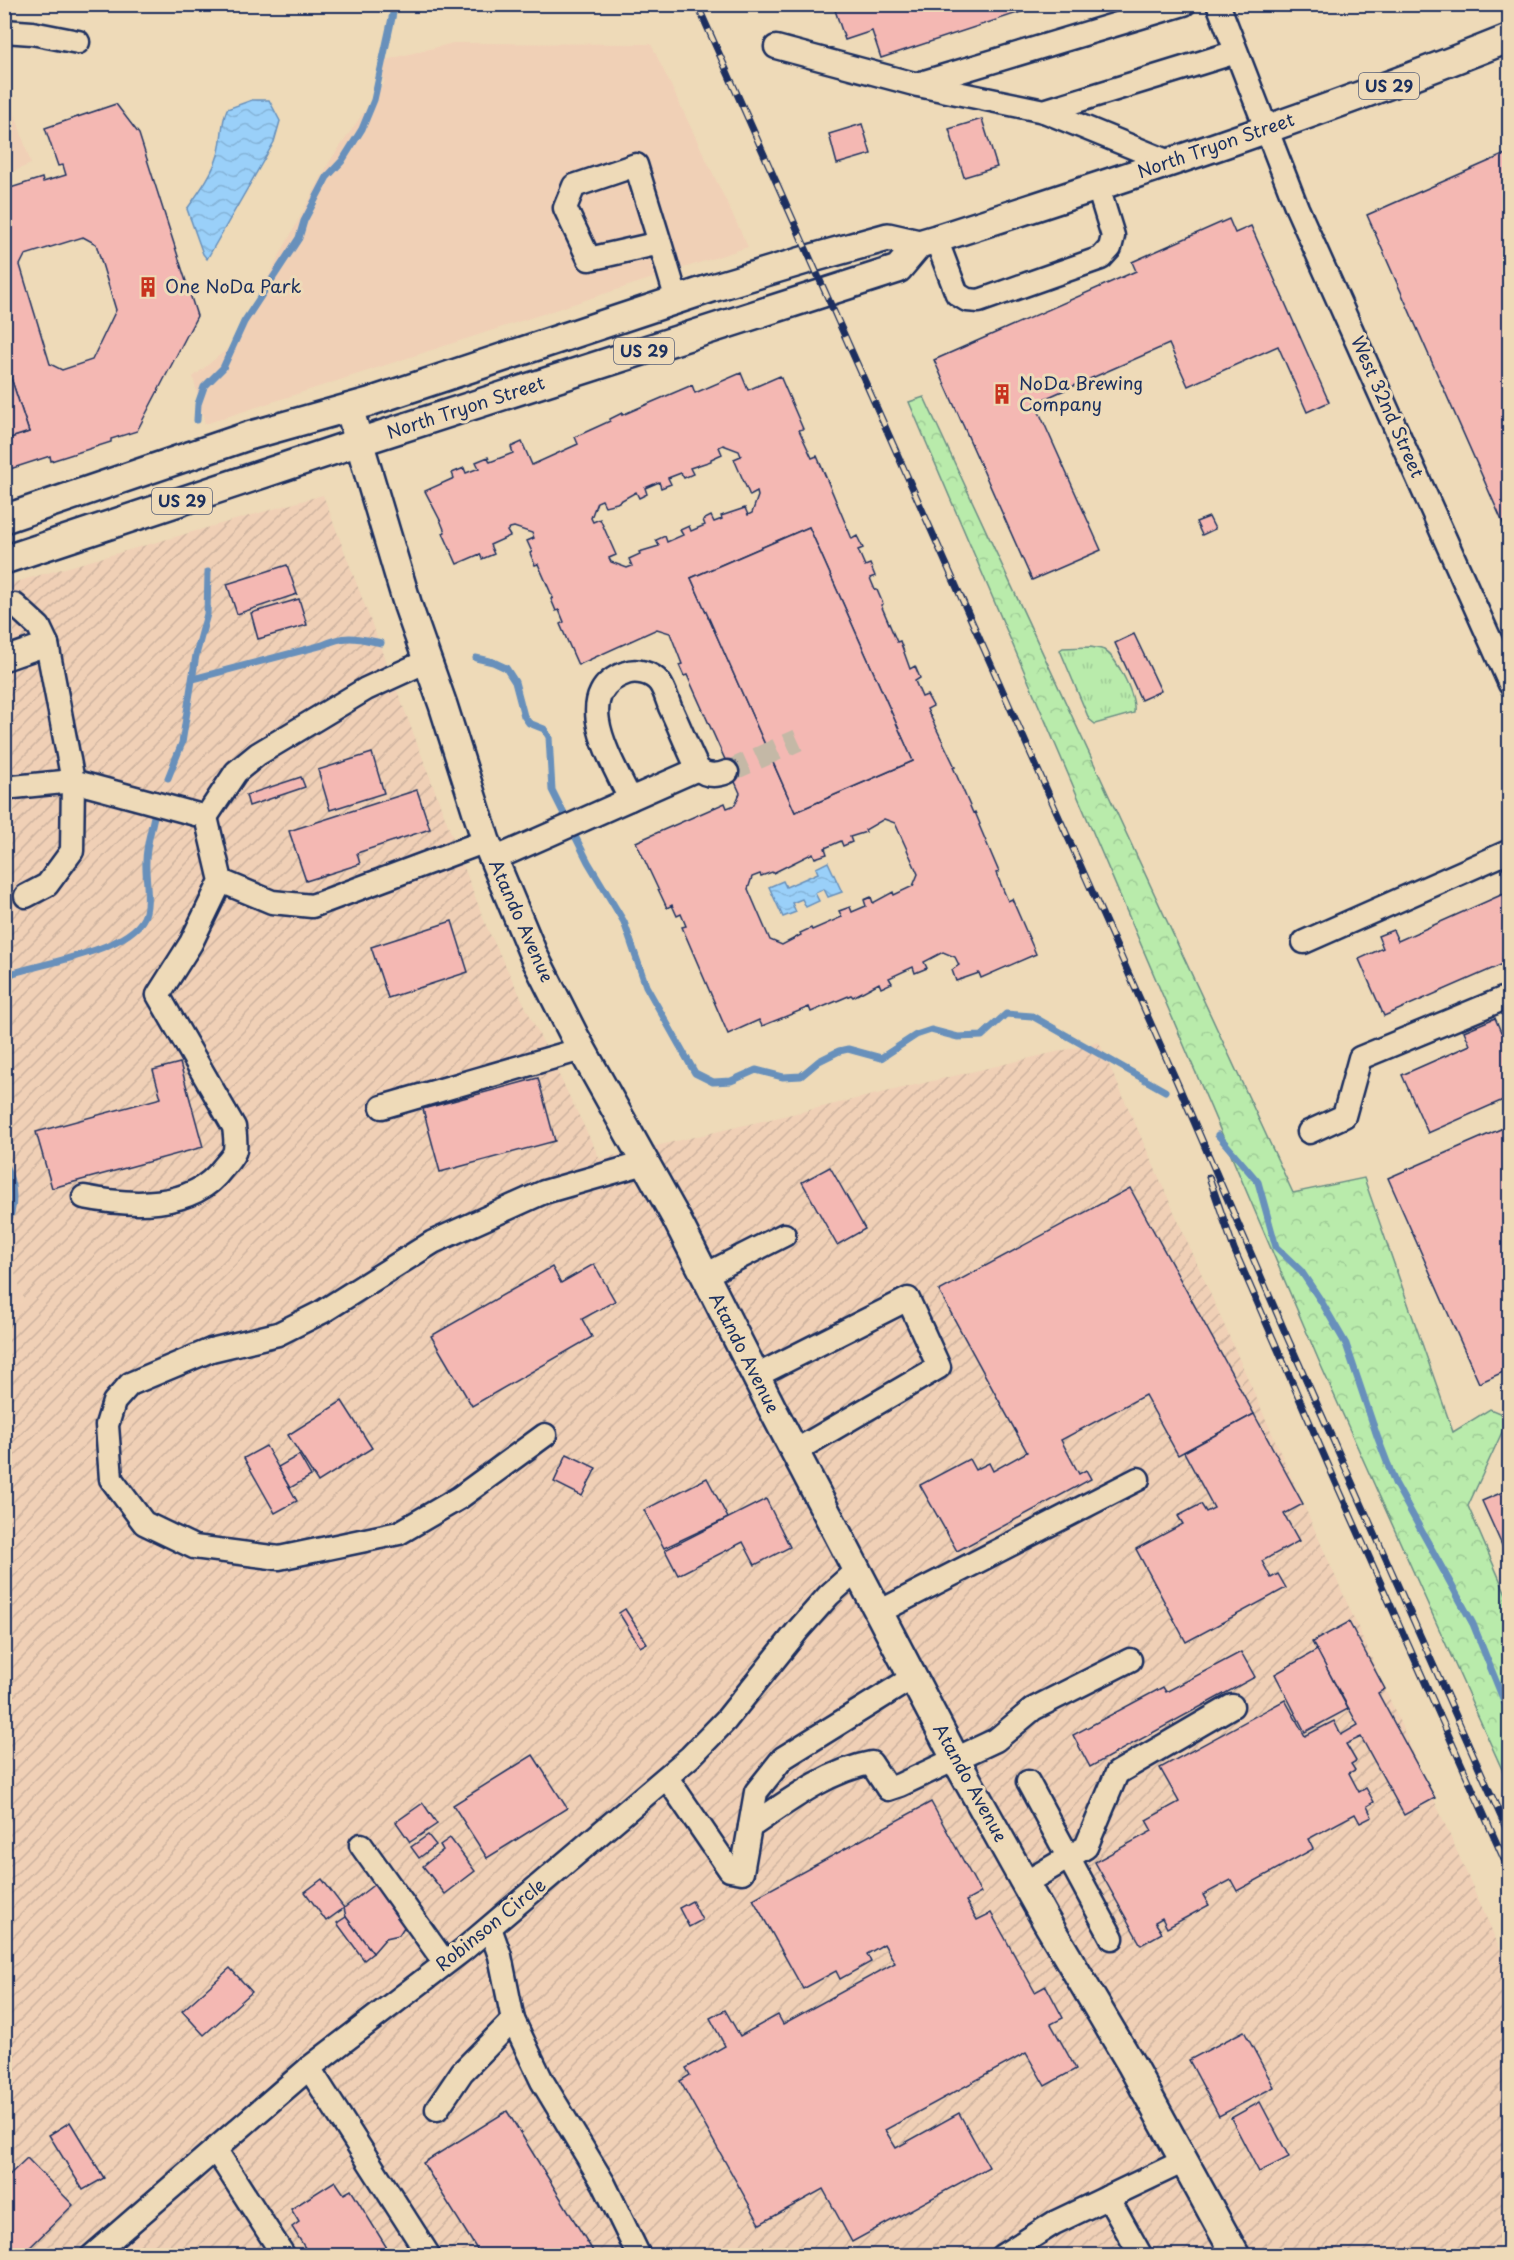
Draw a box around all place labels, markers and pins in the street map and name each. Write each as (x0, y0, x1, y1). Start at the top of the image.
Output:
place label: One NoDa Park (165, 272, 302, 299)
building icon: One NoDa Park (136, 275, 160, 299)
place label: NoDa Brewing Company (1019, 369, 1143, 417)
building icon: NoDa Brewing Company (990, 382, 1014, 406)

